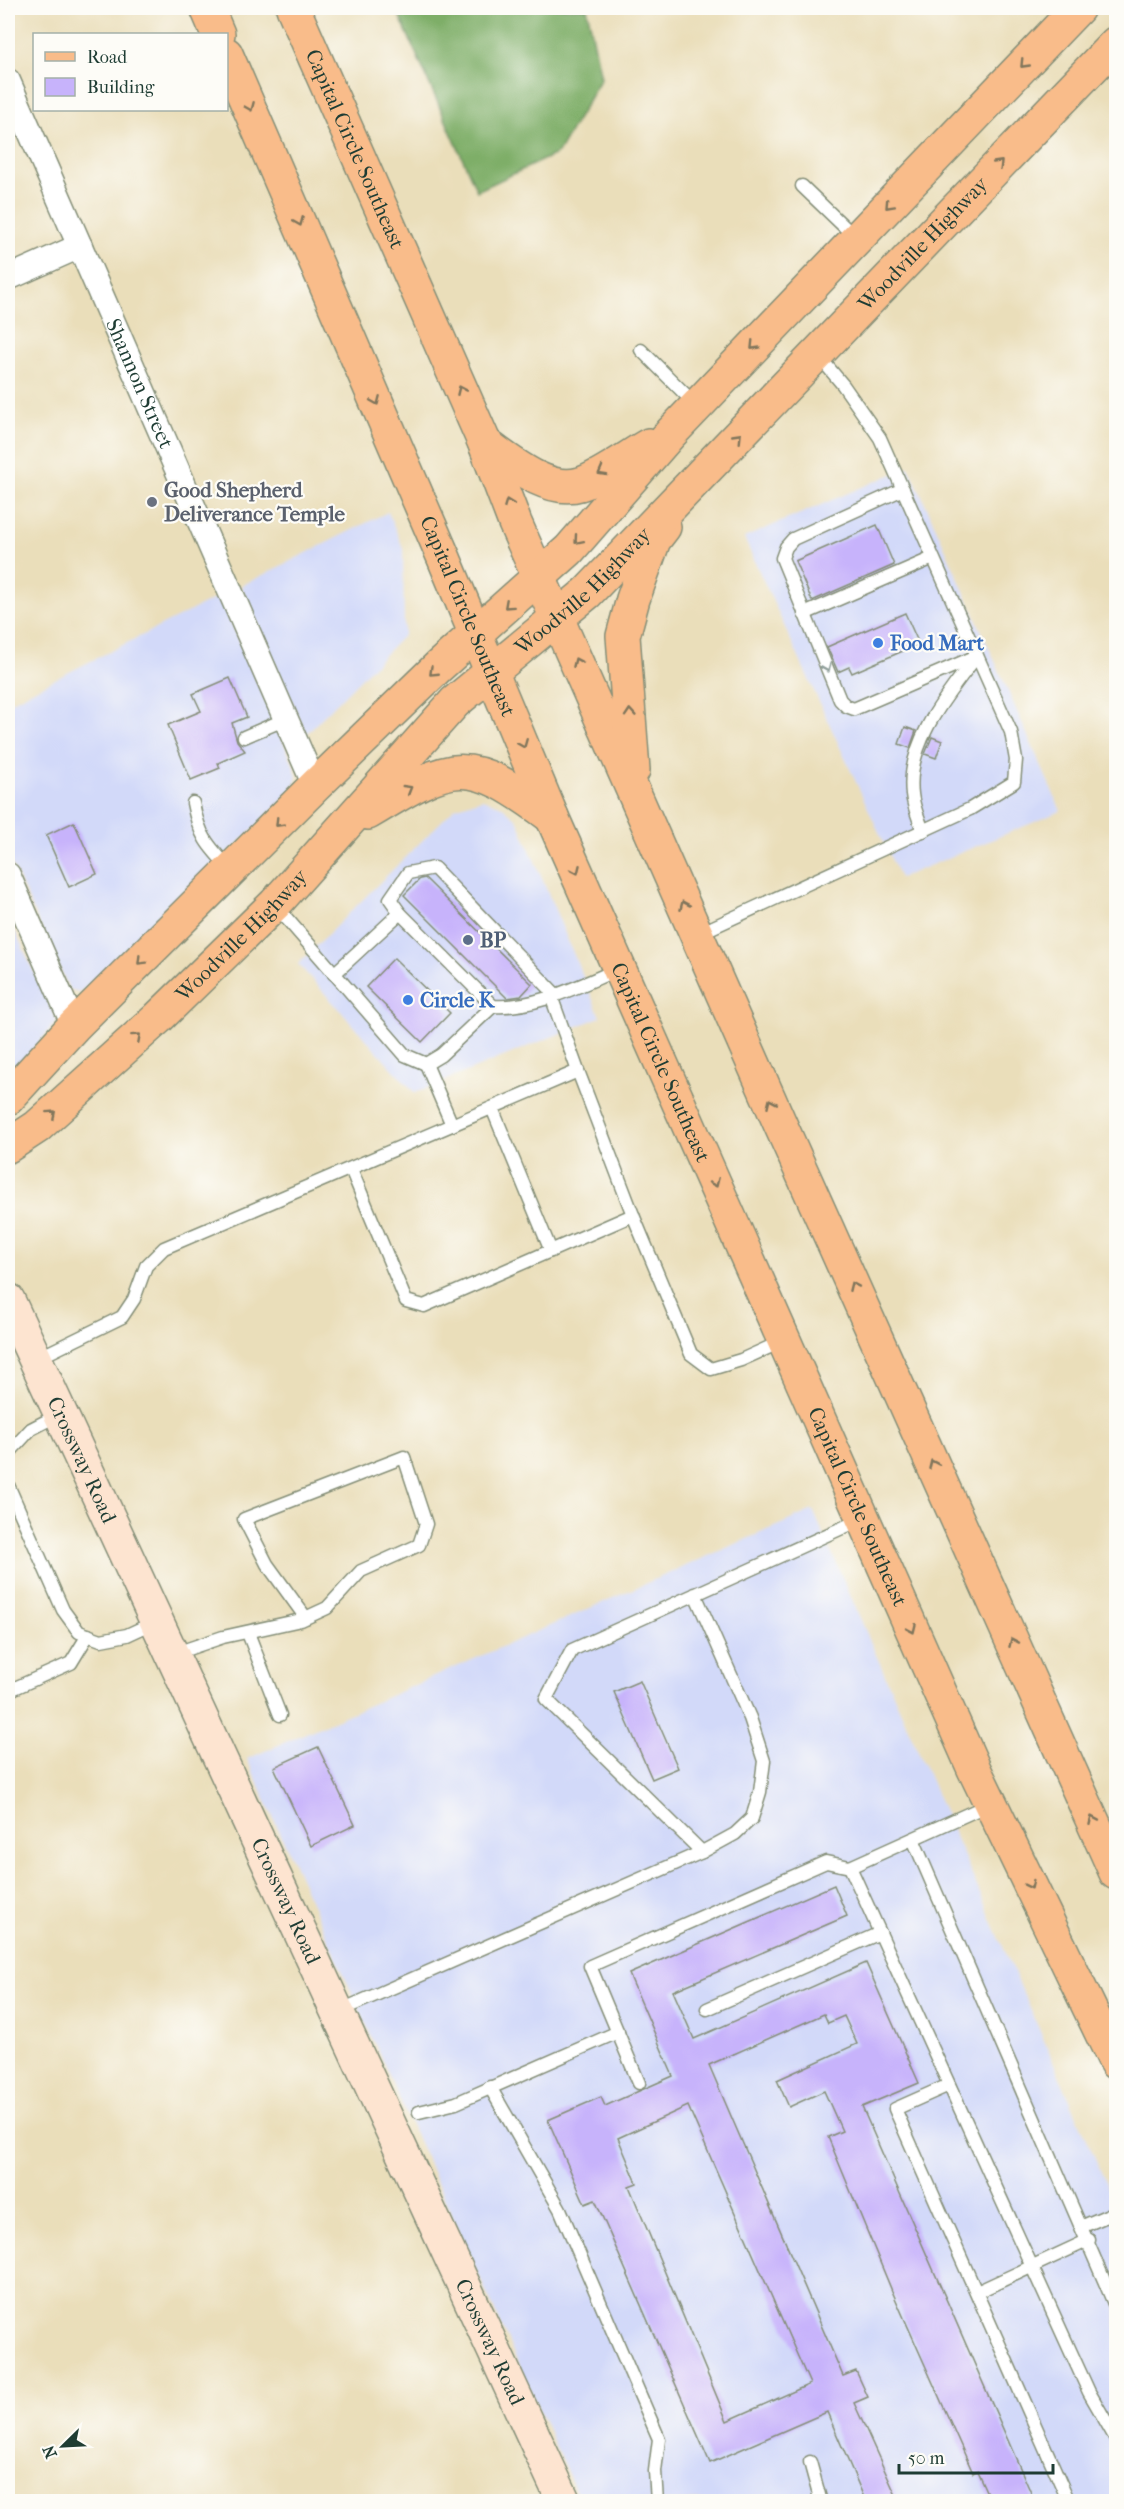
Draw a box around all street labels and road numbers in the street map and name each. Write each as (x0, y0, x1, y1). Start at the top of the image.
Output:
street label: Capital Circle Southeast (301, 46, 410, 253)
street label: Woodville Highway (852, 171, 993, 316)
street label: Shannon Street (101, 315, 179, 453)
street label: Capital Circle Southeast (415, 512, 521, 721)
street label: Woodville Highway (509, 522, 656, 660)
street label: Woodville Highway (170, 864, 313, 1007)
street label: Capital Circle Southeast (606, 959, 716, 1166)
street label: Crossway Road (42, 1393, 122, 1527)
street label: Capital Circle Southeast (803, 1403, 912, 1610)
street label: Crossway Road (246, 1834, 326, 1968)
street label: Crossway Road (450, 2275, 530, 2409)

